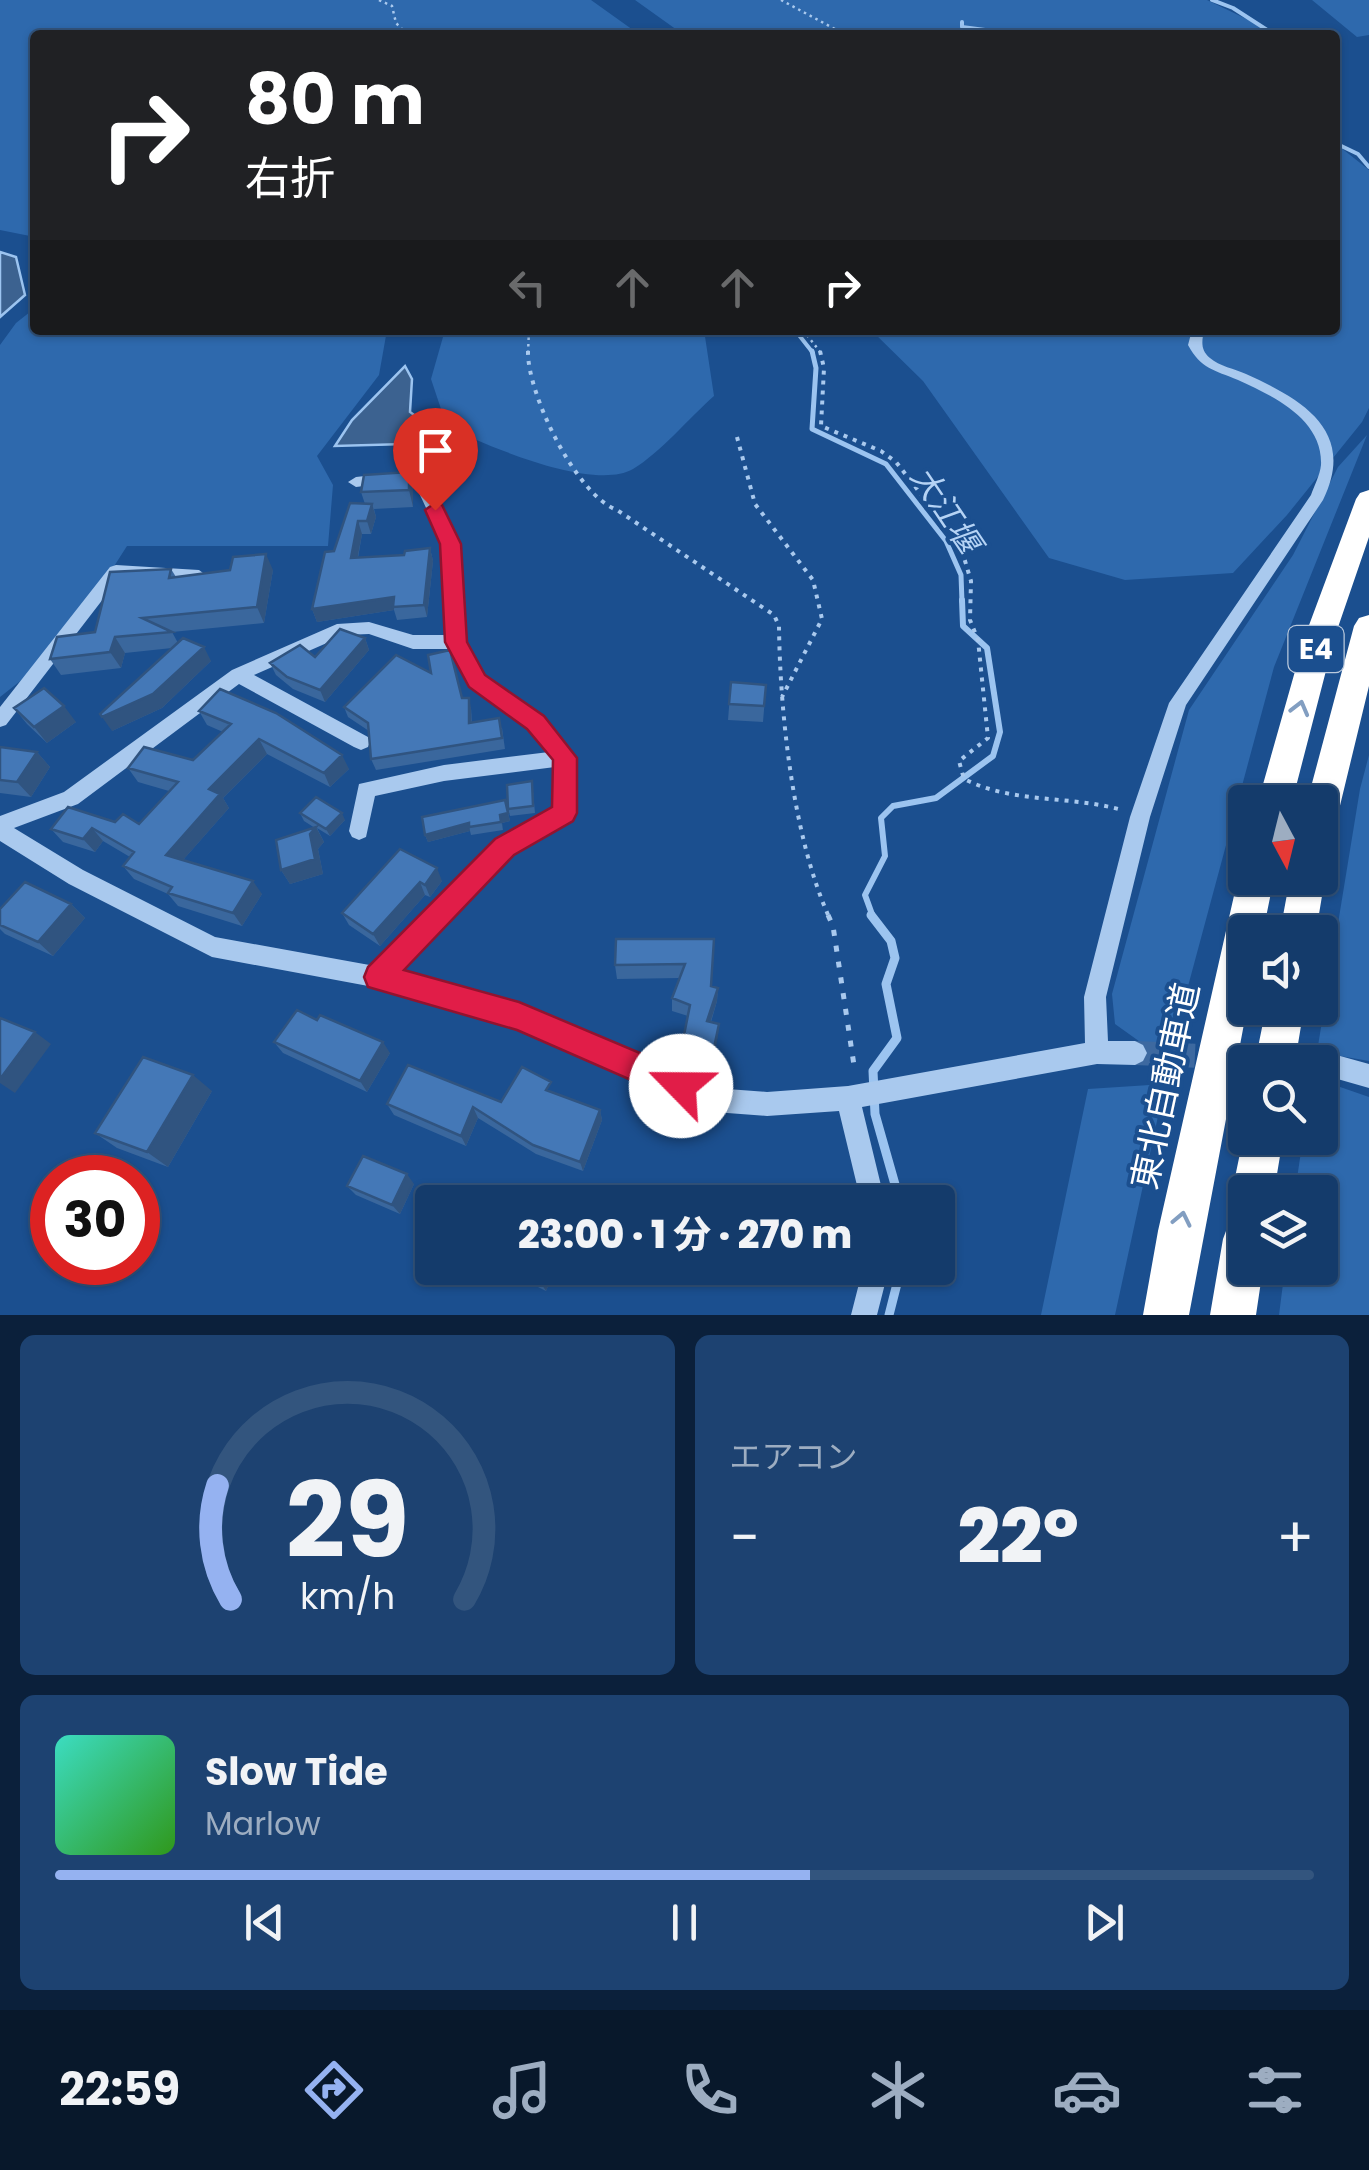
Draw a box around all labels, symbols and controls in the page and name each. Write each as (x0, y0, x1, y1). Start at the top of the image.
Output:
text: 80 m (245, 50, 425, 149)
icon: right (80, 70, 210, 200)
text: 右折 (245, 147, 335, 210)
icon: left (500, 260, 555, 315)
icon: ahead (605, 260, 660, 315)
icon: ahead (710, 260, 765, 315)
icon: right (815, 260, 870, 315)
pin (393, 408, 478, 511)
icon: arrive (408, 423, 463, 478)
water label: 大江堰 (901, 457, 994, 566)
road number: E4 (1288, 626, 1344, 672)
one-way arrow (1288, 700, 1309, 717)
north arrow (1228, 785, 1338, 895)
map controls (1228, 785, 1338, 1285)
button: sound (1228, 915, 1338, 1025)
street label: 東北自動車道 (1119, 978, 1211, 1194)
position arrow (629, 1034, 733, 1138)
button: search (1228, 1045, 1338, 1155)
speed limit sign: 30 (30, 1155, 160, 1285)
button: layers (1228, 1175, 1338, 1285)
text: 23:00 · 1 分 · 270 m (518, 1208, 852, 1261)
one-way arrow (1171, 1211, 1192, 1228)
text: エアコン (730, 1434, 858, 1479)
text: 29 (286, 1448, 409, 1593)
text: 22° (957, 1484, 1079, 1589)
text: − (730, 1499, 760, 1576)
text: + (1276, 1499, 1314, 1576)
text: km/h (300, 1571, 395, 1622)
text: Slow Tide (205, 1745, 388, 1798)
text: Marlow (205, 1801, 321, 1846)
icon: previous (237, 1895, 292, 1950)
icon: pause (657, 1895, 712, 1950)
icon: next (1077, 1895, 1132, 1950)
icon: directions (299, 2055, 369, 2125)
icon: music (487, 2055, 557, 2125)
icon: phone (675, 2055, 745, 2125)
icon: climate (863, 2055, 933, 2125)
icon: car (1052, 2055, 1122, 2125)
icon: filters (1240, 2055, 1310, 2125)
text: 22:59 (59, 2058, 180, 2121)

